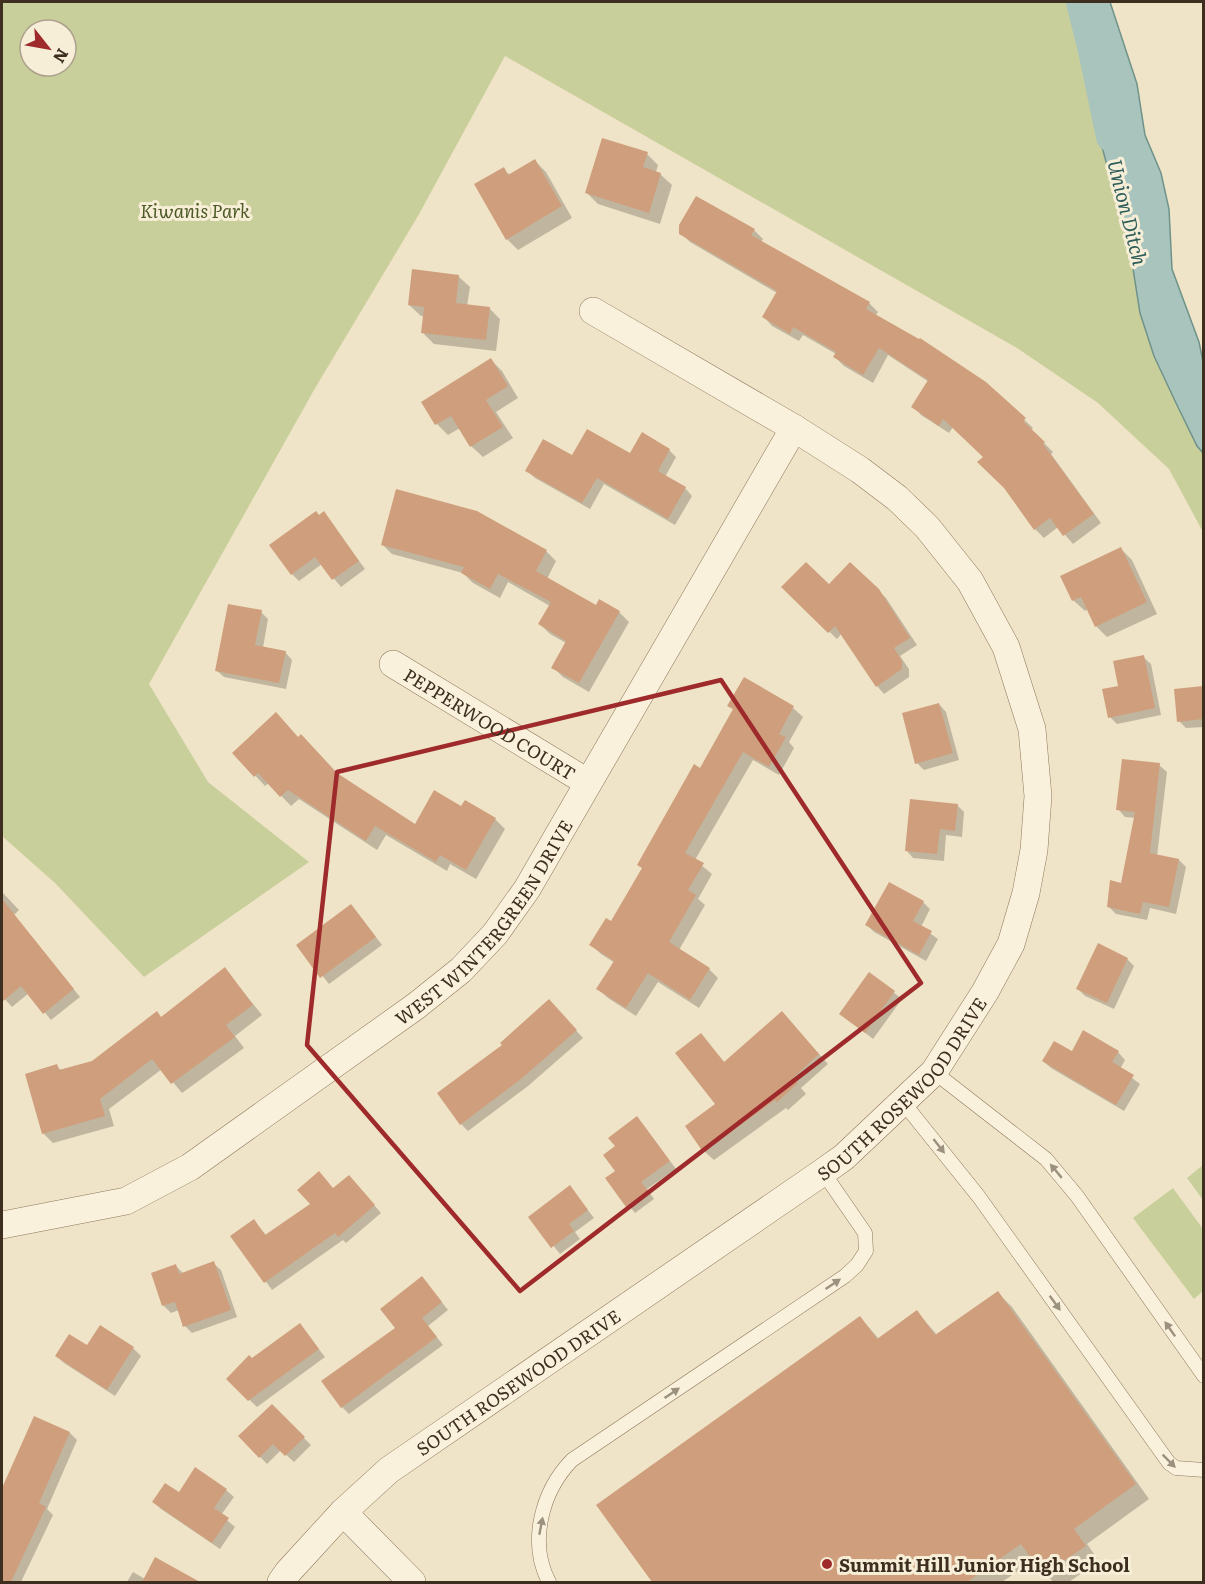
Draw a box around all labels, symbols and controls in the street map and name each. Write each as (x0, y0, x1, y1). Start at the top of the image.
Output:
north arrow (18, 18, 78, 78)
text: N (48, 44, 75, 68)
water label: Union Ditch (1101, 156, 1157, 268)
park label: Kiwanis Park (140, 197, 250, 224)
street label: PEPPERWOOD COURT (399, 661, 582, 786)
street label: WEST WINTERGREEN DRIVE (389, 814, 578, 1031)
street label: SOUTH ROSEWOOD DRIVE (811, 991, 992, 1186)
one-way arrow (932, 1139, 944, 1154)
one-way arrow (1049, 1163, 1062, 1179)
one-way arrow (825, 1278, 841, 1290)
one-way arrow (1049, 1295, 1061, 1311)
street label: SOUTH ROSEWOOD DRIVE (410, 1302, 625, 1461)
one-way arrow (1164, 1321, 1176, 1337)
one-way arrow (663, 1387, 679, 1399)
one-way arrow (1162, 1453, 1176, 1468)
one-way arrow (537, 1516, 546, 1535)
place label: Summit Hill Junior High School (839, 1551, 1130, 1578)
marker: Summit Hill Junior High School (820, 1557, 834, 1571)

